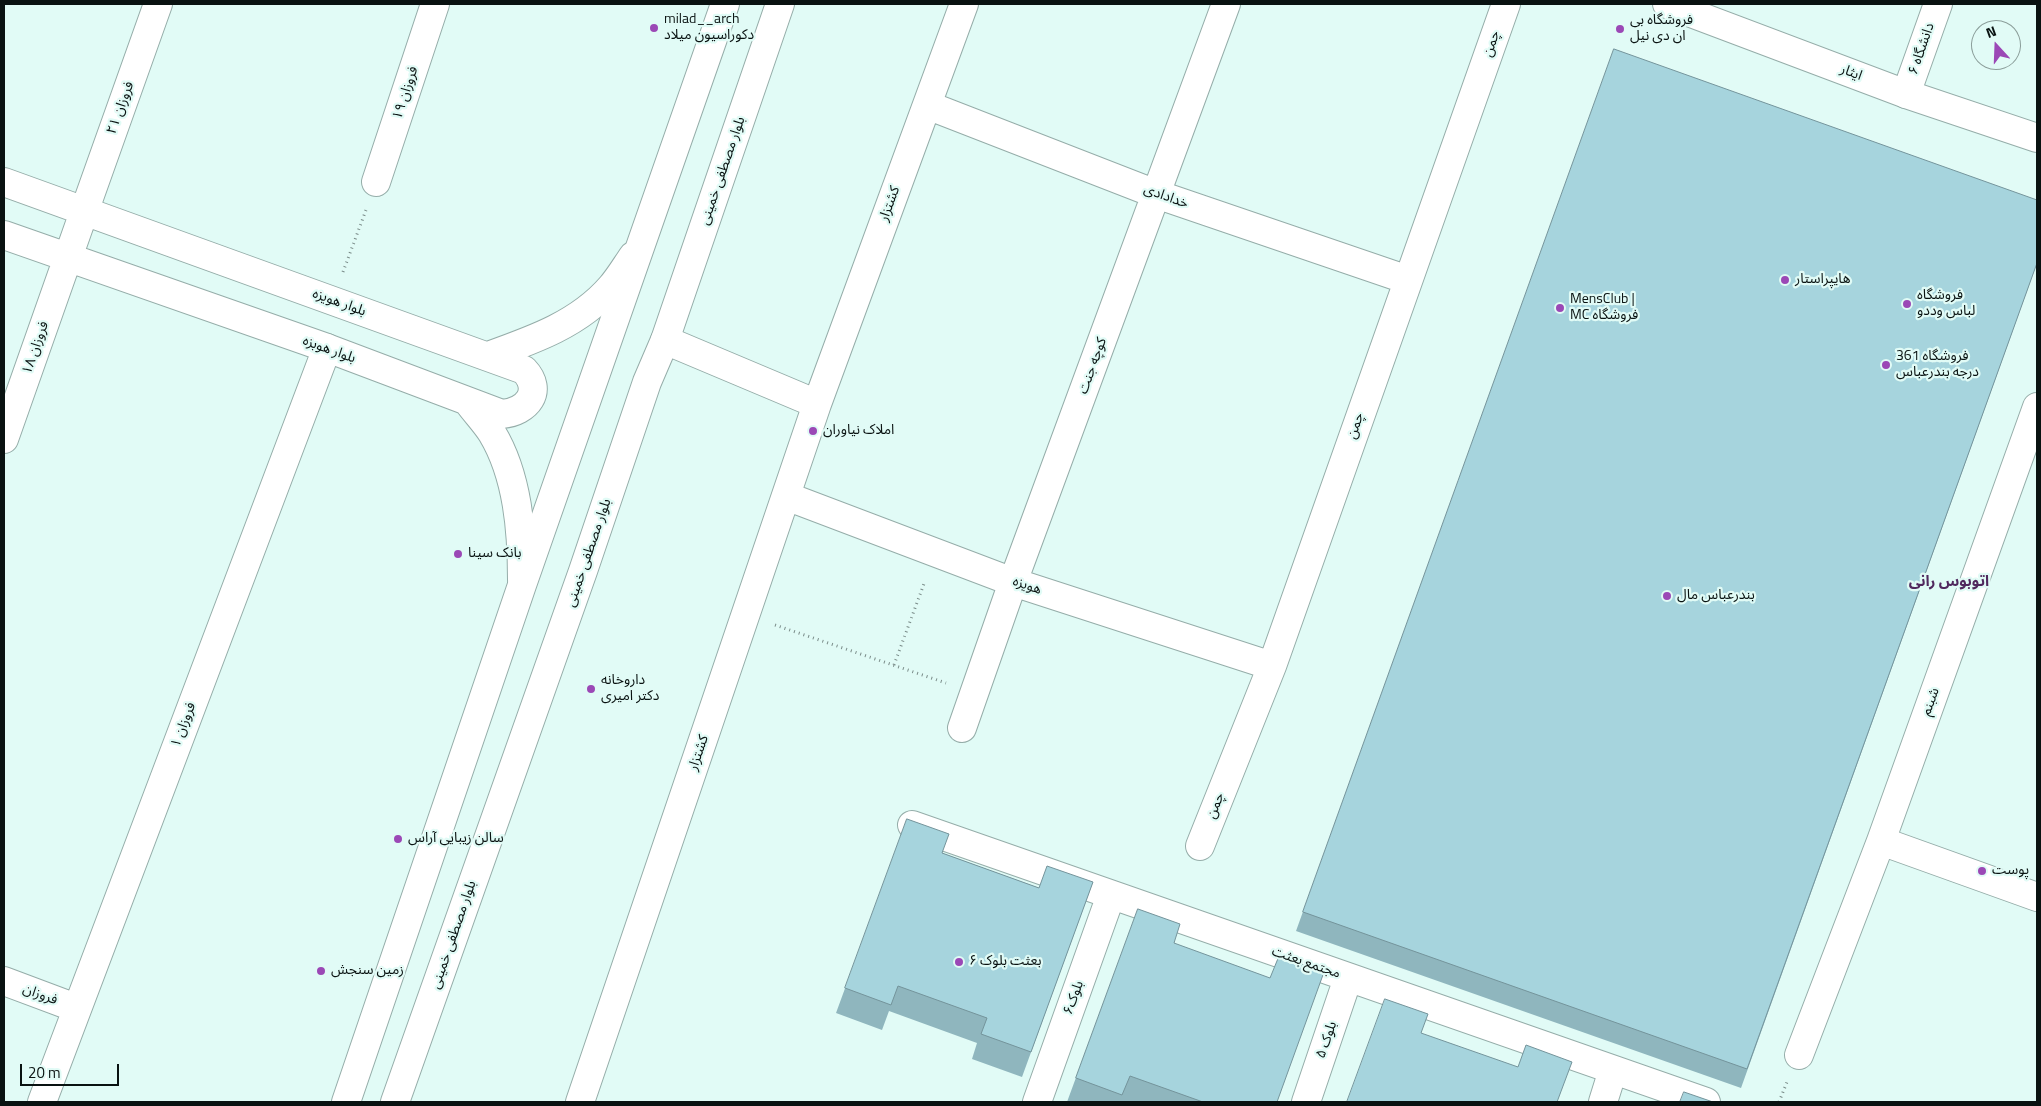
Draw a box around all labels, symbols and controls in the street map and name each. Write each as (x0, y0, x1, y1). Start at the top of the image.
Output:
place label: milad__arch دکوراسیون میلاد (664, 12, 754, 44)
place label: فروشگاه بی ان دی نیل (1630, 13, 1693, 46)
north arrow (1971, 20, 2021, 70)
text: N (1983, 20, 1999, 43)
street label: دانشگاه ۶ (1905, 21, 1939, 77)
marker: milad__arch دکوراسیون میلاد (648, 22, 660, 34)
marker: فروشگاه بی ان دی نیل (1614, 23, 1626, 35)
street label: چمن (1480, 29, 1504, 59)
street label: ایثار (1838, 61, 1864, 85)
street label: فروزان ۱۹ (390, 64, 422, 122)
street label: فروزان ۲۱ (104, 79, 138, 137)
street label: بلوار مصطفی خمینی (697, 115, 749, 227)
street label: خدادادی (1141, 181, 1191, 213)
street label: کشتزار (876, 184, 904, 224)
place label: هایپراستار (1795, 272, 1850, 288)
marker: هایپراستار (1779, 274, 1791, 286)
street label: بلوار هویزه (310, 286, 368, 320)
place label: فروشگاه لباس وددو (1917, 288, 1975, 321)
place label: MensClub | MC فروشگاه (1570, 292, 1638, 324)
marker: فروشگاه لباس وددو (1901, 298, 1913, 310)
marker: MensClub | MC فروشگاه (1554, 302, 1566, 314)
street label: فروزان ۱۸ (19, 319, 53, 377)
street label: بلوار هوبزه (300, 333, 358, 367)
street label: کوچه جنت (1075, 335, 1111, 397)
place label: فروشگاه 361 درجه بندرعباس (1896, 349, 1979, 382)
marker: فروشگاه 361 درجه بندرعباس (1880, 359, 1892, 371)
street label: چمن (1344, 411, 1368, 441)
place label: املاک نیاوران (823, 423, 894, 439)
marker: املاک نیاوران (807, 425, 819, 437)
street label: بلوار مصطفی خمینی (563, 497, 615, 609)
place label: بانک سینا (468, 546, 521, 562)
marker: بانک سینا (452, 548, 464, 560)
street label: هویزه (1010, 573, 1044, 599)
district label: اتوبوس رانی (1909, 573, 1989, 591)
place label: بندرعباس مال (1677, 588, 1755, 604)
marker: بندرعباس مال (1661, 590, 1673, 602)
place label: داروخانه دکتر امیری (601, 673, 659, 706)
marker: داروخانه دکتر امیری (585, 683, 597, 695)
street label: شبنم (1918, 686, 1944, 718)
street label: فروزان ۱ (168, 700, 200, 750)
street label: کشتزار (685, 733, 713, 773)
street label: چمن (1203, 791, 1229, 821)
place label: سالن زیبایی آراس (408, 831, 504, 847)
marker: سالن زیبایی آراس (392, 833, 404, 845)
place label: پوست (1992, 863, 2029, 879)
marker: پوست (1976, 865, 1988, 877)
street label: بلوار مصطفی خمینی (428, 879, 480, 991)
street label: مجتمع بعثت (1269, 943, 1343, 983)
place label: بعثت بلوک ۶ (969, 954, 1042, 970)
marker: بعثت بلوک ۶ (953, 956, 965, 968)
place label: زمین سنجش (331, 963, 404, 979)
marker: زمین سنجش (315, 965, 327, 977)
street label: بلوک۶ (1060, 979, 1088, 1017)
street label: فروزان (20, 981, 60, 1009)
street label: بلوک ۵ (1313, 1019, 1341, 1061)
scale bar (22, 1054, 121, 1086)
text: 20 m (28, 1061, 61, 1084)

